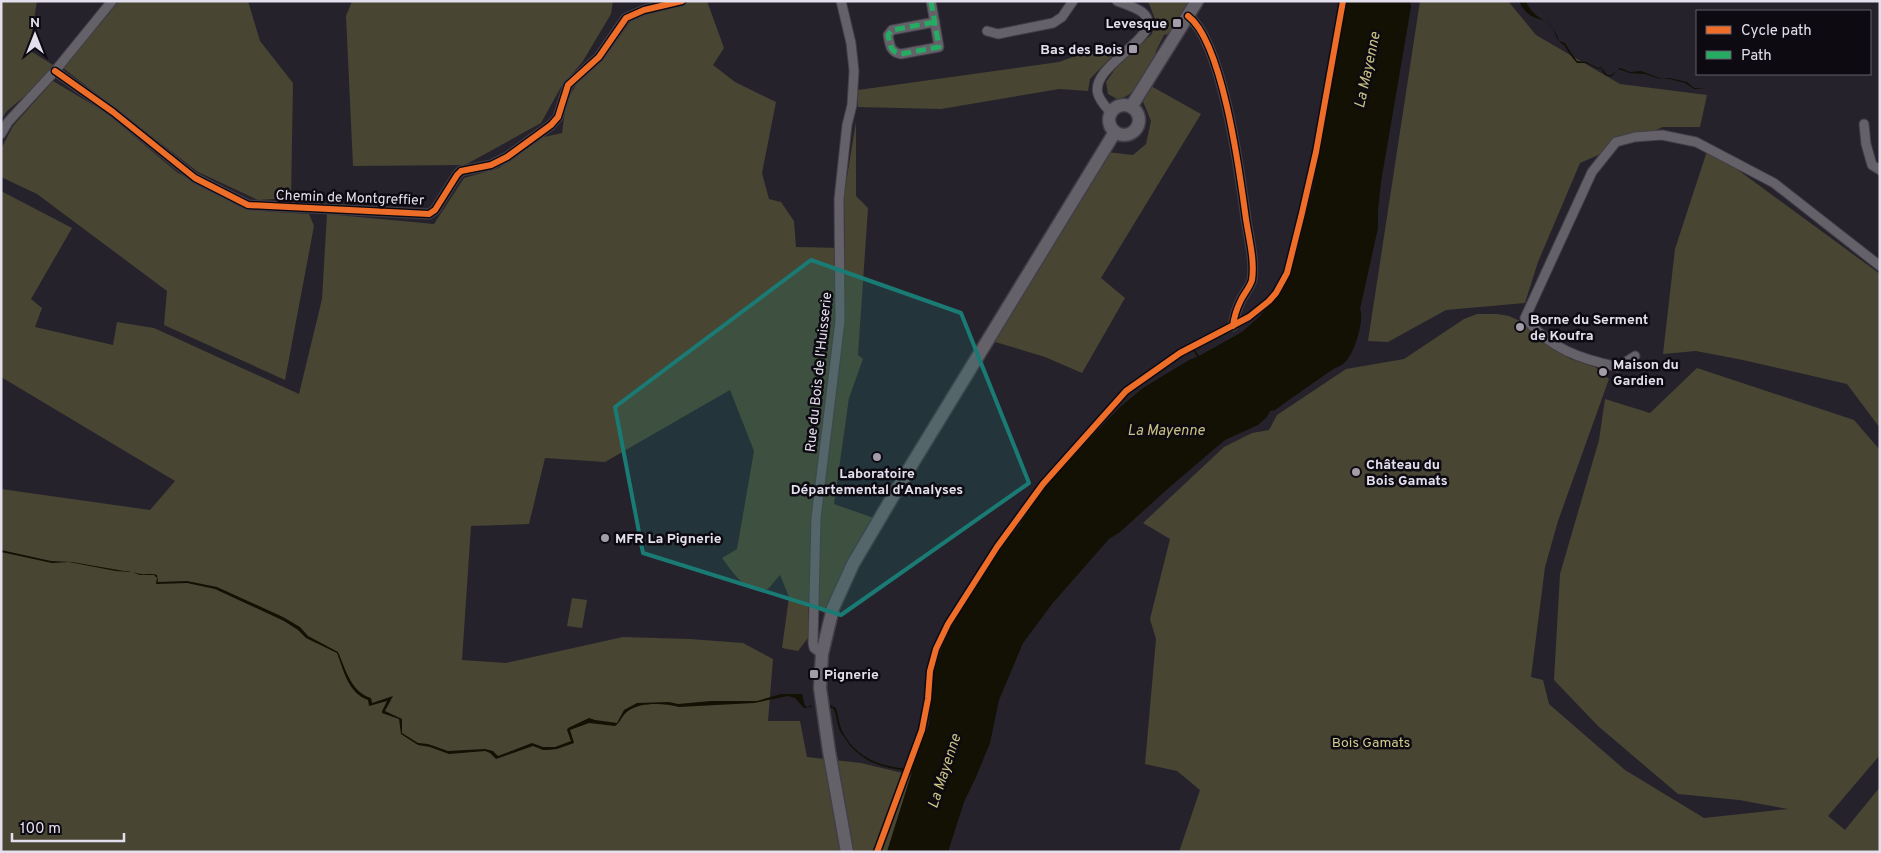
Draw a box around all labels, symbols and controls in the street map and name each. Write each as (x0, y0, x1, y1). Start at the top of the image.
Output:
north arrow (10, 10, 60, 60)
legend (1696, 10, 1871, 75)
text: N (30, 15, 40, 32)
place label: Levesque (1105, 16, 1167, 33)
marker: Levesque (1171, 17, 1183, 29)
text: Cycle path (1741, 22, 1812, 41)
water label: La Mayenne (1351, 30, 1386, 110)
place label: Bas des Bois (1040, 42, 1123, 59)
marker: Bas des Bois (1127, 43, 1139, 55)
text: Path (1741, 47, 1772, 66)
street label: Chemin de Montgreffier (275, 187, 425, 210)
street label: Rue du Bois de l'Huisserie (803, 291, 836, 453)
place label: Borne du Serment de Koufra (1530, 312, 1648, 345)
marker: Borne du Serment de Koufra (1514, 321, 1526, 333)
place label: Maison du Gardien (1613, 357, 1679, 390)
marker: Maison du Gardien (1597, 366, 1609, 378)
water label: La Mayenne (1127, 422, 1205, 441)
marker: Laboratoire Départemental d'Analyses (871, 451, 883, 463)
place label: Château du Bois Gamats (1366, 457, 1448, 490)
place label: Laboratoire Départemental d'Analyses (791, 466, 963, 499)
marker: Château du Bois Gamats (1350, 466, 1362, 478)
place label: MFR La Pignerie (615, 531, 722, 548)
marker: MFR La Pignerie (599, 532, 611, 544)
place label: Pignerie (824, 667, 879, 684)
marker: Pignerie (808, 668, 820, 680)
water label: La Mayenne (924, 732, 966, 811)
park label: Bois Gamats (1332, 735, 1410, 752)
scale bar (12, 810, 125, 842)
text: 100 m (20, 820, 61, 839)

